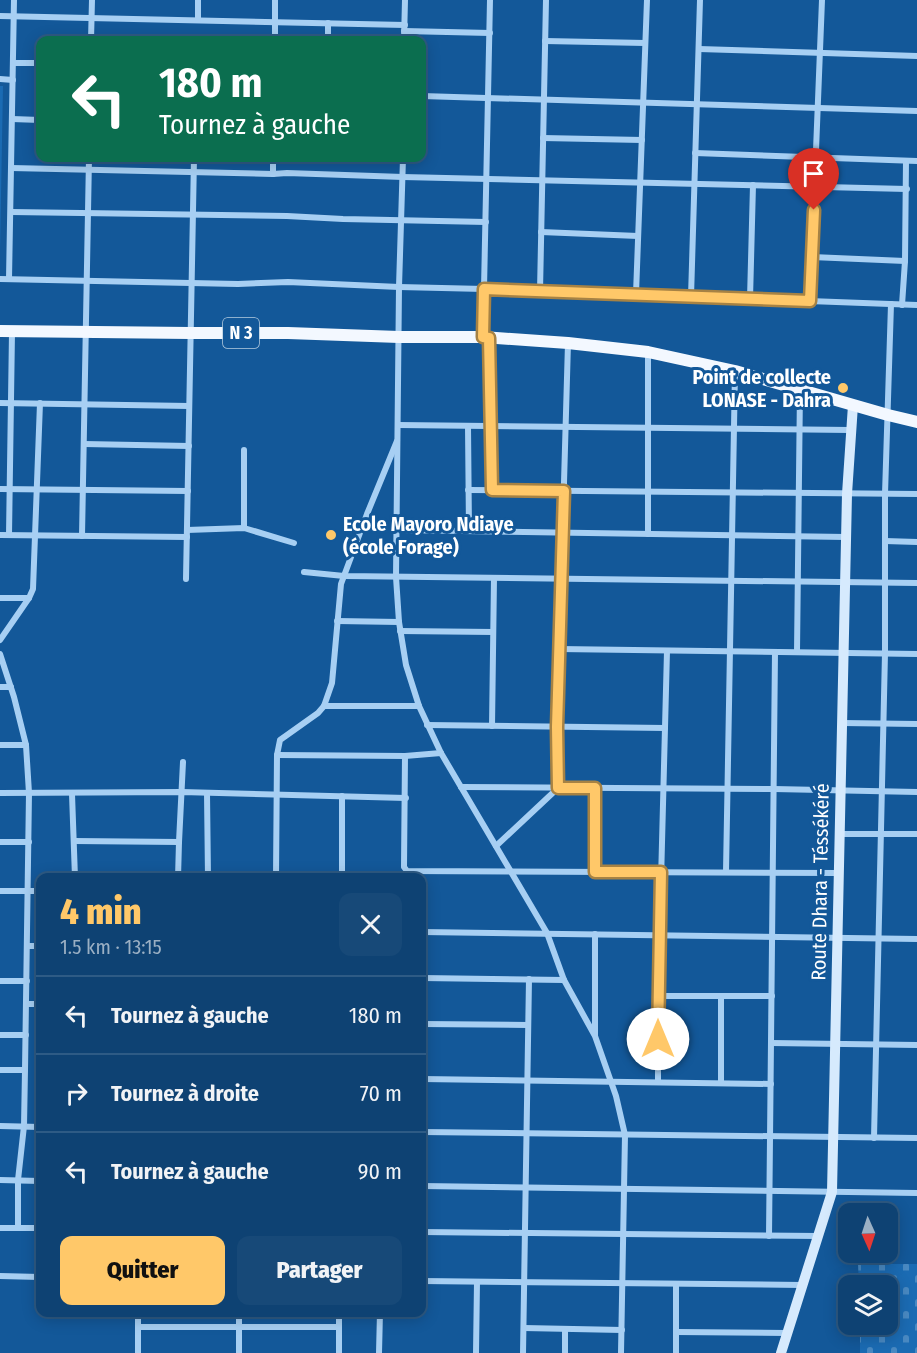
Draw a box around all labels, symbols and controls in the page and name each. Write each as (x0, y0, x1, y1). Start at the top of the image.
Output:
text: 180 m (159, 58, 263, 108)
icon: left (60, 60, 138, 138)
text: Tournez à gauche (159, 109, 350, 141)
pin (788, 148, 839, 210)
icon: arrive (797, 157, 830, 190)
road number: N 3 (223, 318, 259, 348)
place label: Point de collecte LONASE - Dahra (692, 365, 831, 412)
marker: Point de collecte LONASE - Dahra (836, 381, 850, 395)
place label: Ecole Mayoro Ndiaye (école Forage) (343, 512, 514, 559)
marker: Ecole Mayoro Ndiaye (école Forage) (324, 528, 338, 542)
street label: Route Dhara - Téssékéré (806, 783, 834, 981)
text: 4 min (60, 890, 142, 934)
button: close (339, 893, 402, 956)
text: 1.5 km · 13:15 (60, 935, 162, 959)
icon: left (60, 999, 93, 1032)
text: Tournez à gauche (111, 1002, 269, 1029)
text: 180 m (349, 1002, 402, 1029)
position arrow (626, 1007, 690, 1071)
icon: right (60, 1077, 93, 1110)
text: Tournez à droite (111, 1080, 259, 1107)
text: 70 m (360, 1080, 402, 1107)
icon: left (60, 1155, 93, 1188)
text: Tournez à gauche (111, 1158, 269, 1185)
text: 90 m (358, 1158, 402, 1185)
north arrow (838, 1203, 898, 1263)
map controls (838, 1203, 898, 1335)
button: Quitter (60, 1236, 225, 1305)
button: Partager (237, 1236, 402, 1305)
button: layers (838, 1275, 898, 1335)

